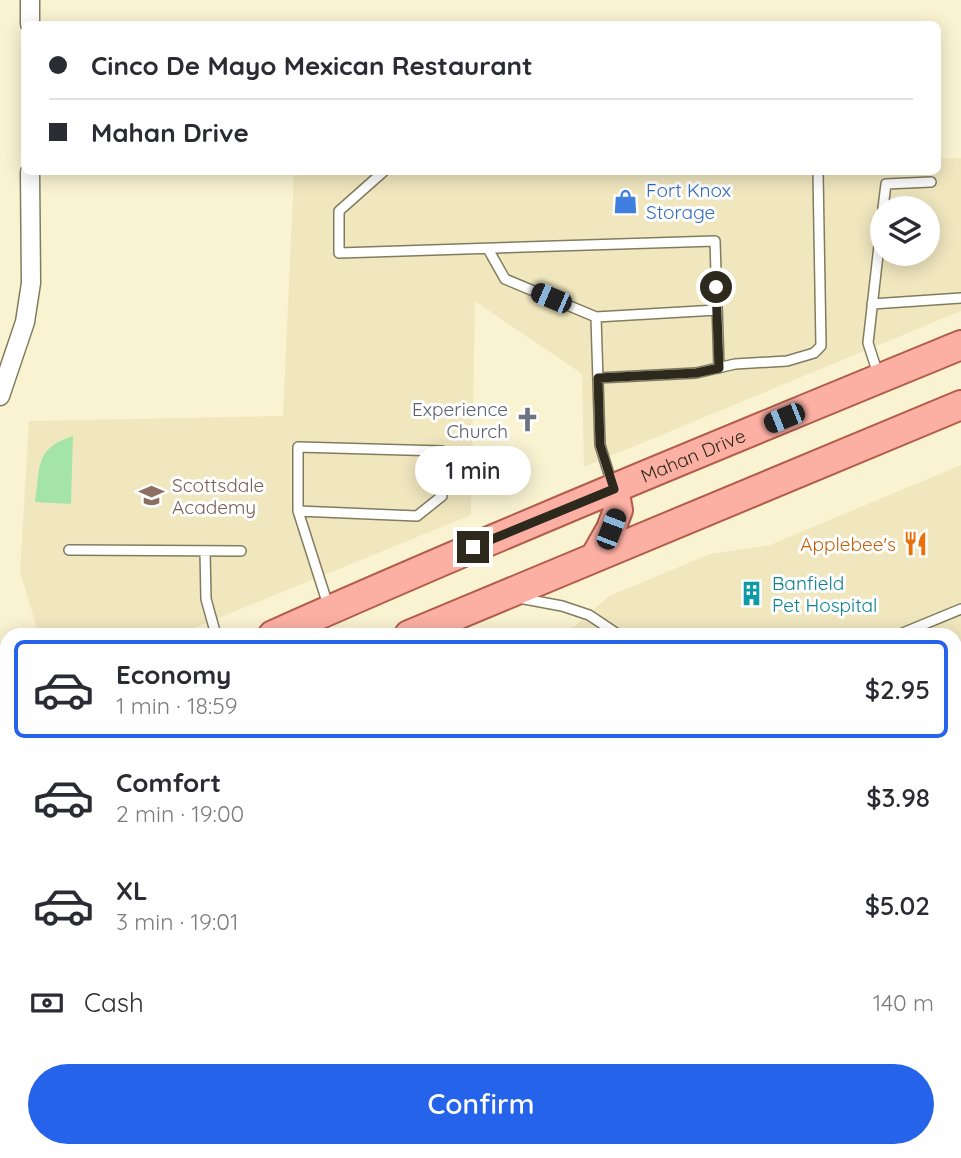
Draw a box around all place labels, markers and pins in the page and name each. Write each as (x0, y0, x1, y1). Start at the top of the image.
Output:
place label: Fort Knox Storage (646, 178, 731, 224)
shop icon: Fort Knox Storage (612, 187, 640, 215)
place label: Experience Church (412, 397, 508, 443)
church icon: Experience Church (514, 406, 542, 434)
place label: Scottsdale Academy (172, 473, 264, 519)
school or university icon: Scottsdale Academy (138, 482, 166, 510)
restaurant icon: Applebee's (902, 530, 930, 558)
place label: Applebee's (800, 532, 896, 556)
place label: Banfield Pet Hospital (772, 571, 877, 617)
building icon: Banfield Pet Hospital (738, 580, 766, 608)

